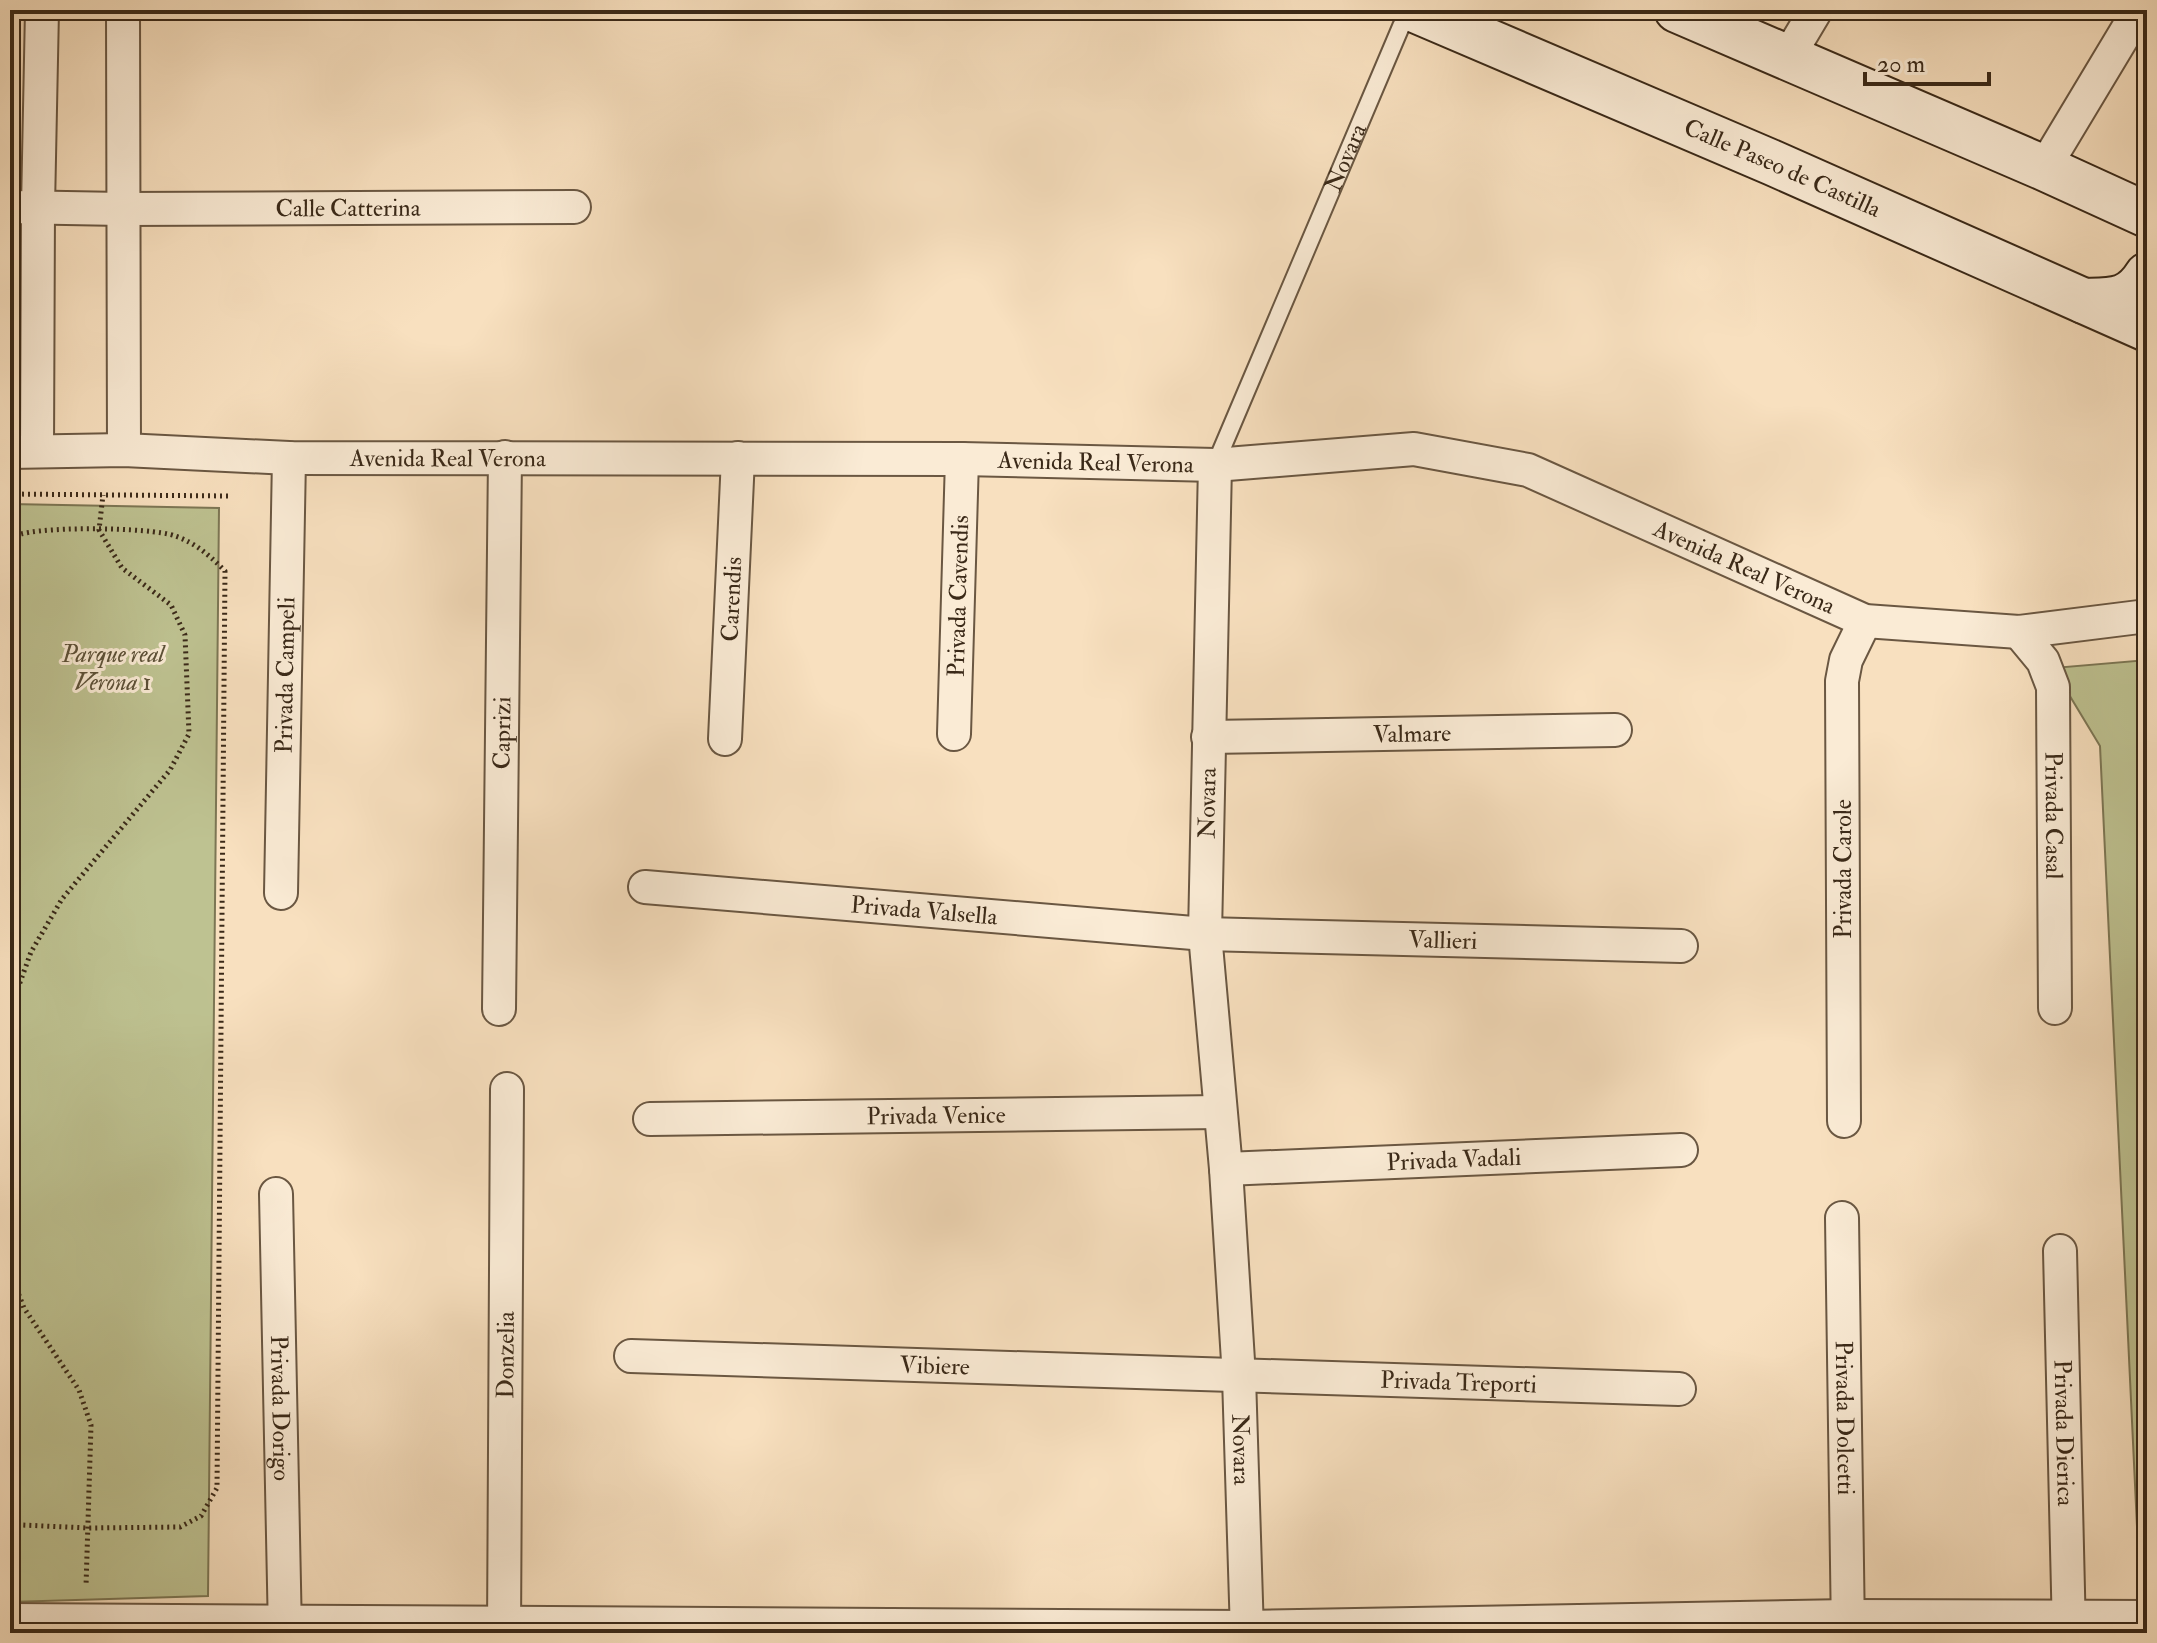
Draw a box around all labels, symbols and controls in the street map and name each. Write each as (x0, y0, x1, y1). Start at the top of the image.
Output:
scale bar (1865, 36, 1989, 86)
text: 20 m (1877, 49, 1926, 80)
street label: Calle Paseo de Castilla (1679, 112, 1887, 225)
street label: Novara (1318, 118, 1375, 197)
street label: Calle Catterina (275, 193, 422, 224)
street label: Avenida Real Verona (349, 443, 547, 474)
street label: Avenida Real Verona (996, 445, 1195, 481)
street label: Avenida Real Verona (1647, 513, 1841, 622)
street label: Privada Cavendis (941, 515, 976, 677)
street label: Carendis (715, 556, 749, 642)
street label: Privada Campeli (269, 596, 302, 754)
park label: Parque real Verona 1 (61, 639, 167, 698)
street label: Caprizi (487, 696, 518, 770)
street label: Valmare (1373, 718, 1451, 750)
street label: Privada Casal (2037, 752, 2069, 879)
street label: Novara (1191, 766, 1224, 839)
street label: Privada Carole (1828, 799, 1859, 939)
street label: Privada Valsella (849, 889, 1000, 933)
street label: Vallieri (1408, 924, 1478, 957)
street label: Privada Venice (866, 1100, 1006, 1132)
street label: Privada Vadali (1386, 1142, 1522, 1178)
street label: Donzelia (490, 1310, 522, 1399)
street label: Privada Dorigo (263, 1335, 297, 1481)
street label: Privada Dolcetti (1828, 1340, 1861, 1496)
street label: Vibiere (899, 1349, 970, 1383)
street label: Privada Dierica (2047, 1359, 2081, 1508)
street label: Privada Treporti (1380, 1365, 1537, 1401)
street label: Novara (1224, 1413, 1257, 1487)

